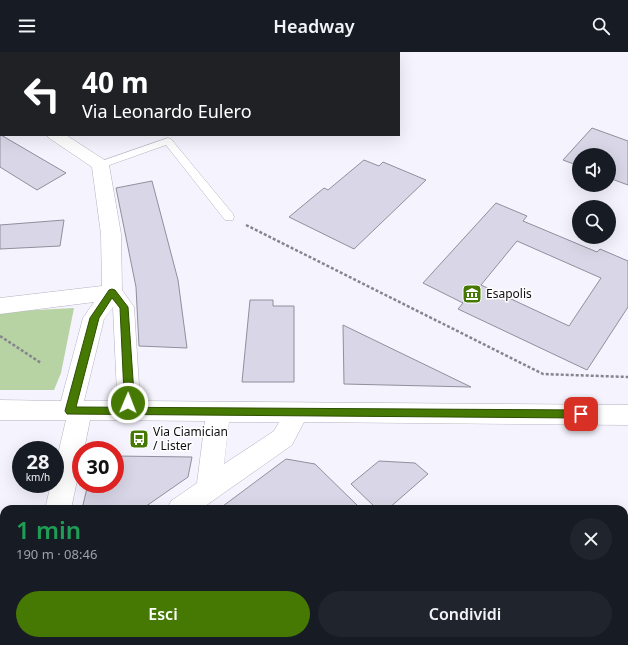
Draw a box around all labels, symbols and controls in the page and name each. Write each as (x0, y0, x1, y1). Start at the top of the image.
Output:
text: Headway (273, 14, 355, 38)
icon: menu (16, 15, 38, 37)
icon: search (590, 15, 612, 37)
text: 40 m (82, 63, 149, 101)
icon: left (16, 68, 68, 120)
text: Via Leonardo Eulero (82, 99, 252, 123)
map controls (572, 148, 616, 244)
button: sound (572, 148, 616, 192)
button: search (572, 200, 616, 244)
museum icon: Esapolis (461, 283, 483, 305)
place label: Esapolis (486, 285, 532, 302)
position arrow (107, 382, 149, 424)
pin (564, 397, 598, 431)
icon: arrive (570, 403, 592, 425)
place label: Via Ciamician / Lister (153, 423, 228, 454)
bus stop icon: Via Ciamician / Lister (128, 428, 150, 450)
speed limit sign: 30 (72, 441, 124, 493)
text: 28 (27, 448, 49, 475)
text: km/h (26, 470, 50, 484)
text: 1 min (16, 513, 81, 546)
button: close (570, 518, 612, 560)
text: 190 m · 08:46 (16, 545, 97, 563)
button: Esci (16, 591, 310, 637)
button: Condividi (318, 591, 612, 637)

